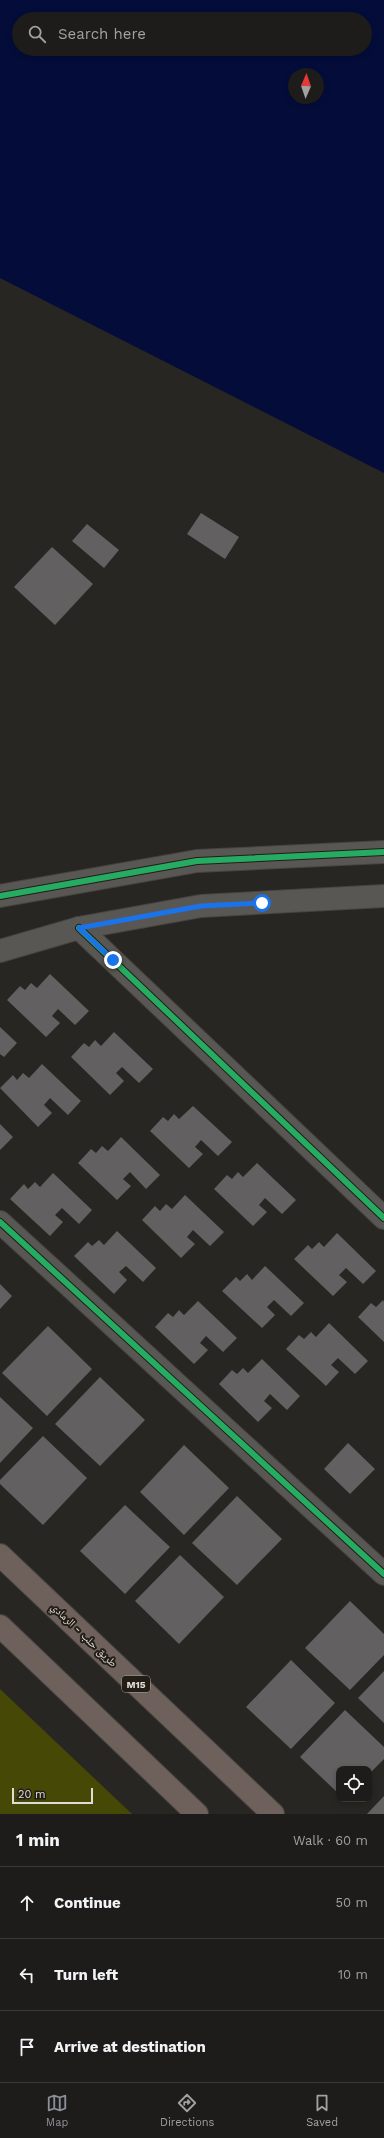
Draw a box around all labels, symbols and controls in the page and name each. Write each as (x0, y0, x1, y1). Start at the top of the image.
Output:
search box (12, 12, 372, 56)
icon: search (26, 23, 48, 45)
text: Search here (58, 25, 146, 43)
north arrow (288, 68, 324, 104)
route start (253, 894, 271, 912)
route end (104, 951, 122, 969)
street label: طريق حلب - الرمادي (47, 1600, 120, 1671)
road number: M15 (122, 1676, 150, 1692)
map controls (336, 1766, 372, 1802)
button: locate (336, 1766, 372, 1802)
scale bar (12, 1786, 93, 1805)
text: 20 m (18, 1788, 46, 1801)
text: 1 min (16, 1830, 60, 1850)
text: Walk · 60 m (293, 1833, 368, 1848)
icon: ahead (16, 1892, 38, 1914)
text: Continue (54, 1894, 121, 1912)
text: 50 m (336, 1895, 368, 1910)
icon: left (16, 1964, 38, 1986)
text: Turn left (54, 1966, 118, 1984)
text: 10 m (338, 1967, 368, 1982)
icon: arrive (16, 2036, 38, 2058)
text: Arrive at destination (54, 2038, 206, 2056)
tab: Map (46, 2092, 68, 2129)
tab: Directions (160, 2092, 214, 2129)
tab: Saved (306, 2092, 338, 2129)

